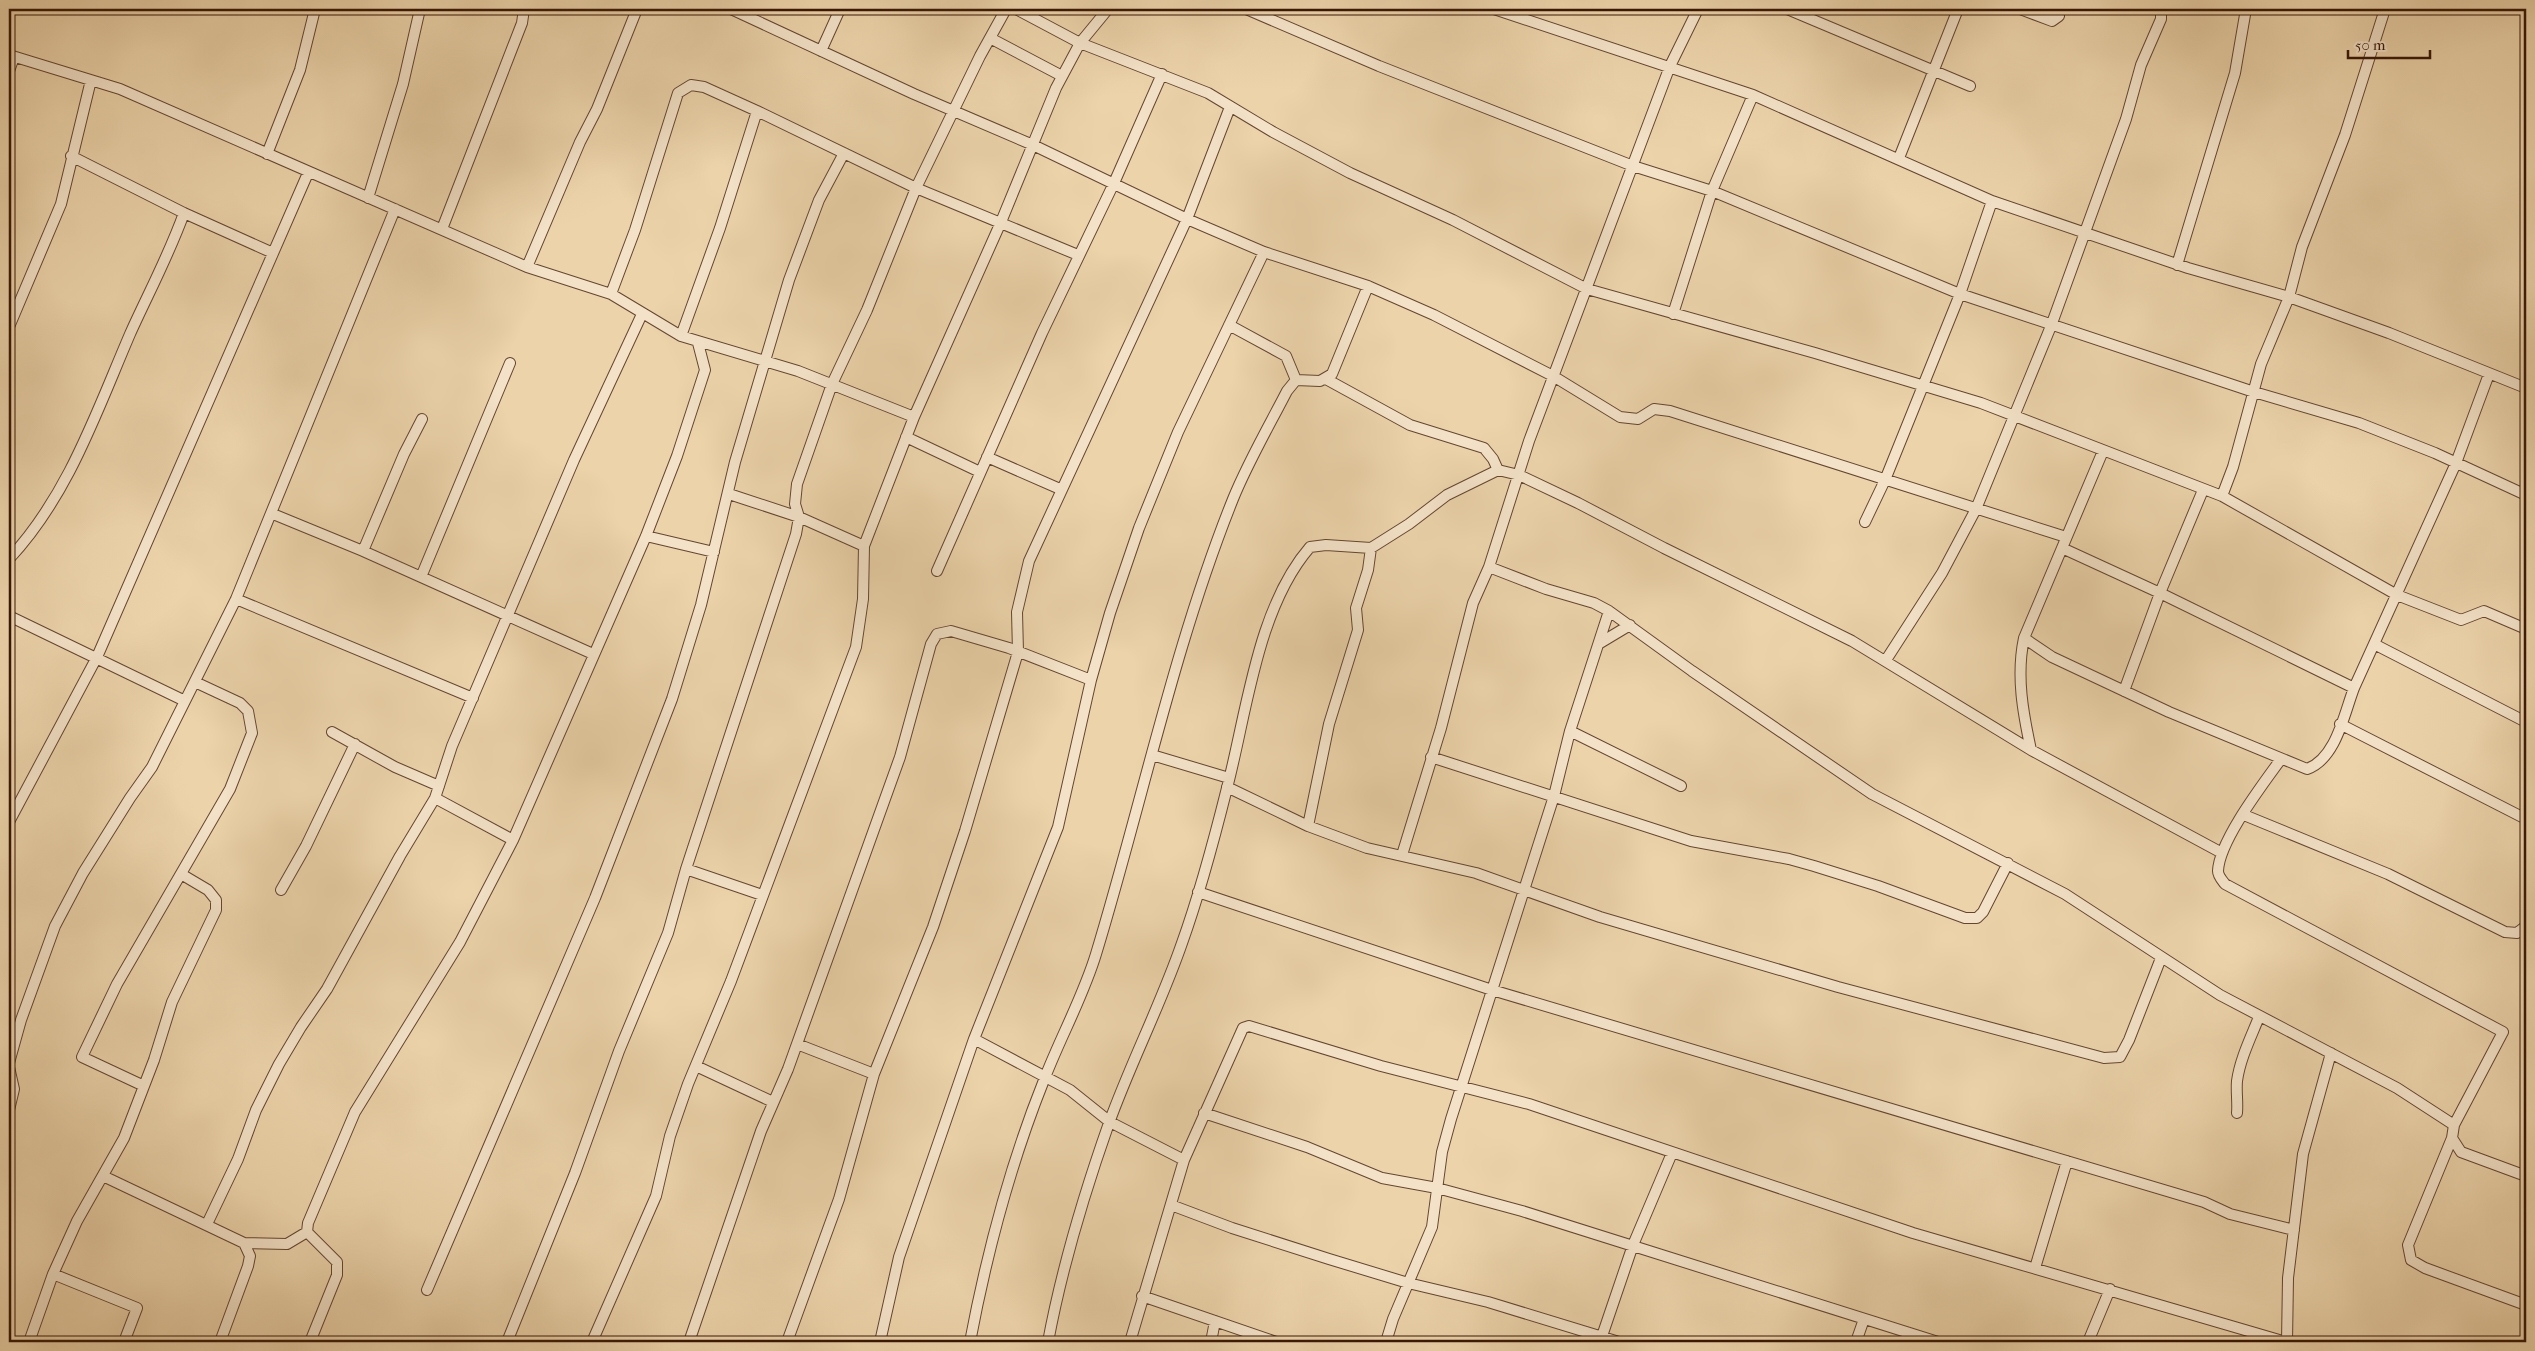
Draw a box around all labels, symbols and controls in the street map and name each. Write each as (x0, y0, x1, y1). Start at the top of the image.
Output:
scale bar (2348, 28, 2430, 60)
text: 50 m (2355, 36, 2386, 54)

